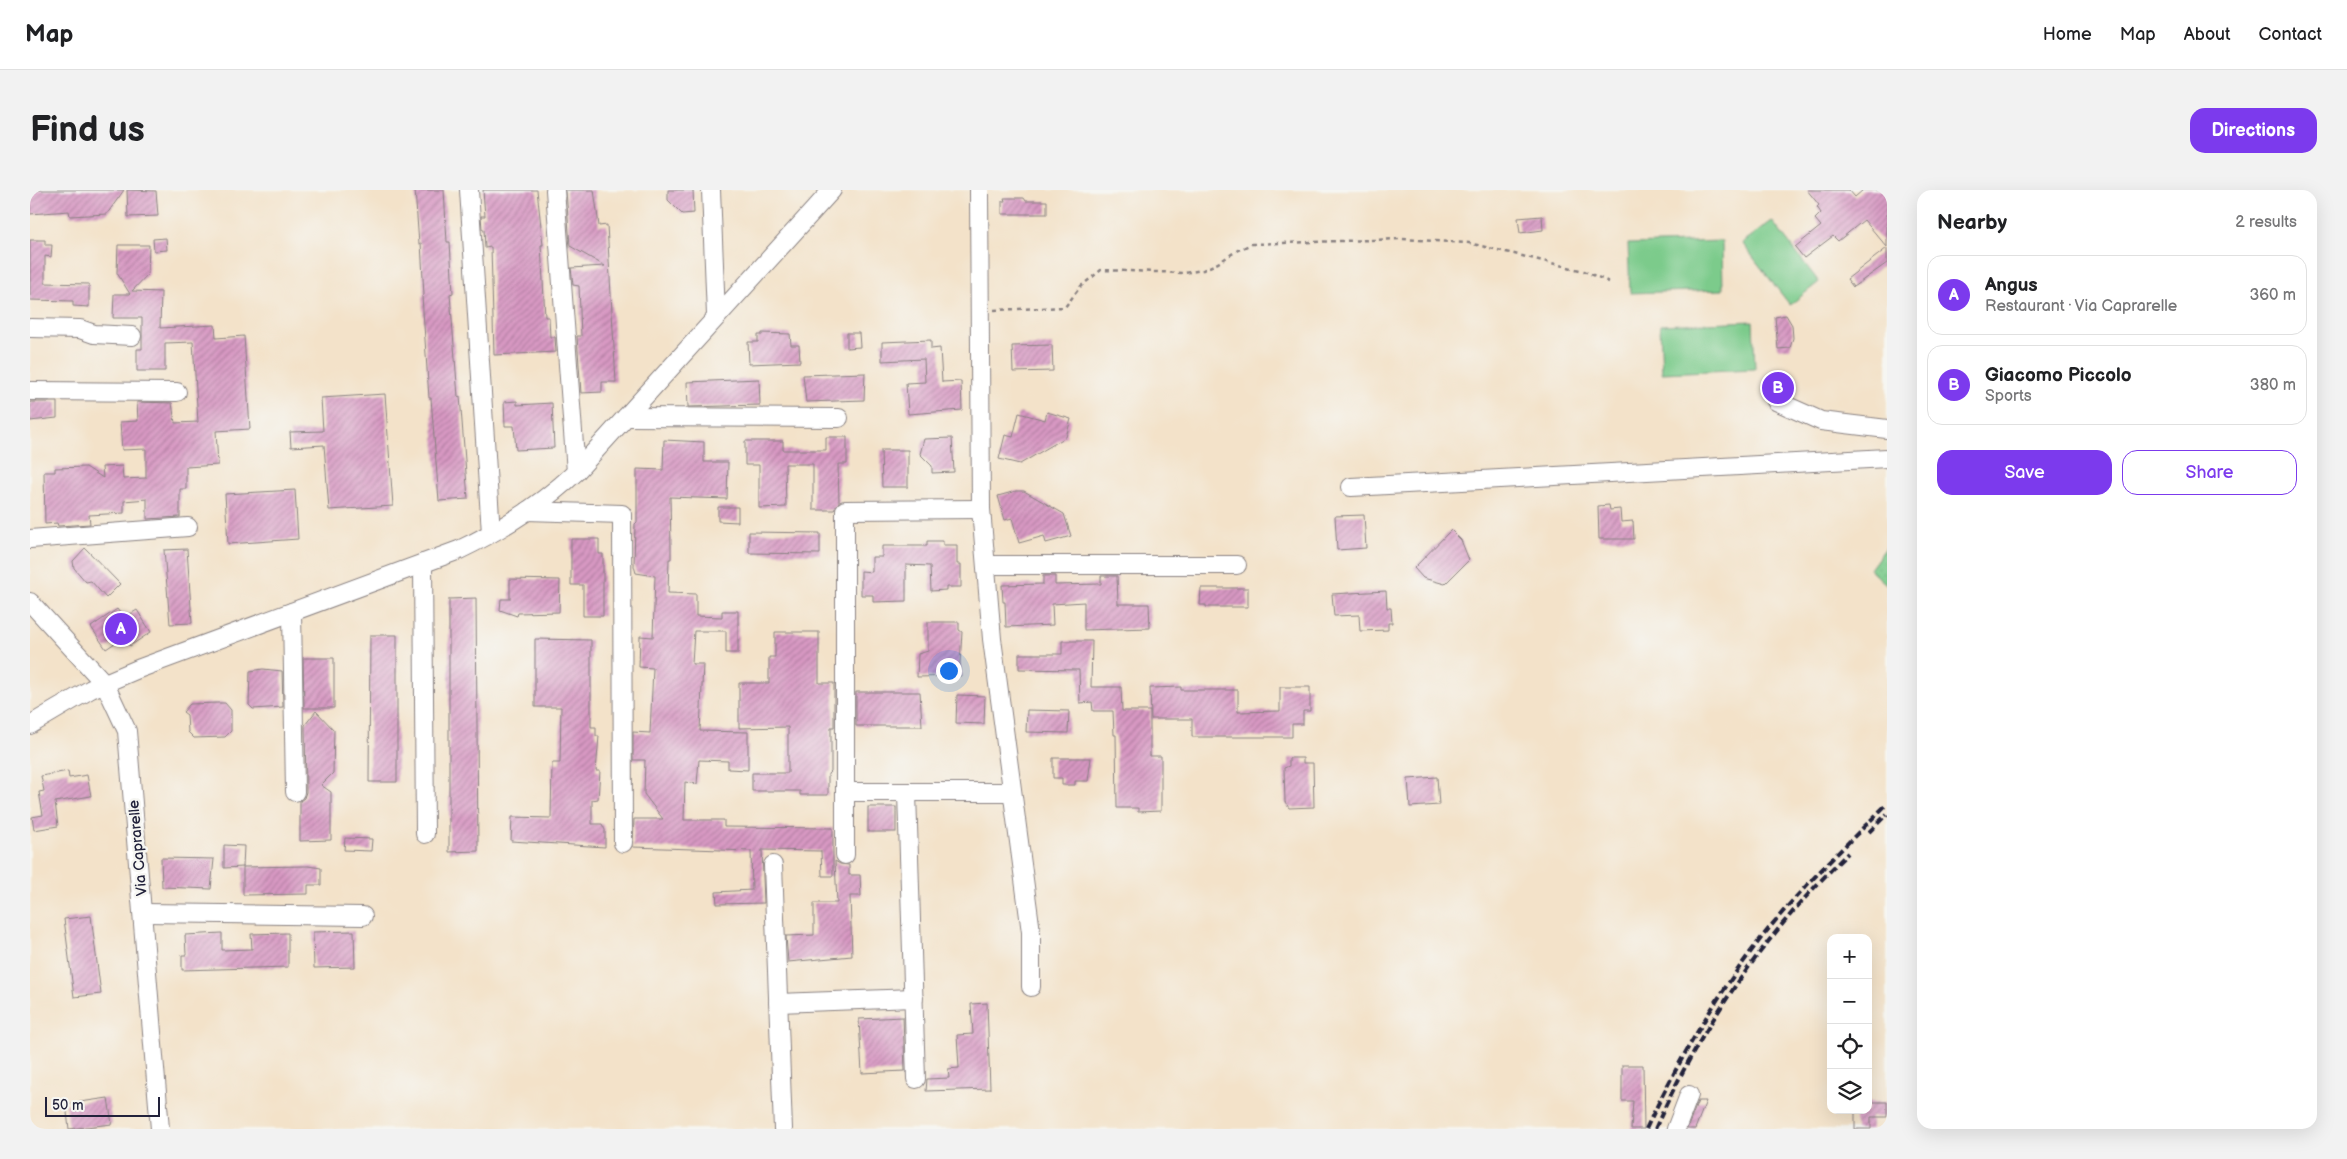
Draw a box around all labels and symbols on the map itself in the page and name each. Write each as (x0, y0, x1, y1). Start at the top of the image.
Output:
pin: B (1762, 369, 1794, 407)
pin: A (105, 610, 137, 648)
your location (936, 658, 962, 684)
street label: Via Caprarelle (124, 799, 152, 897)
scale bar (45, 1094, 160, 1117)

